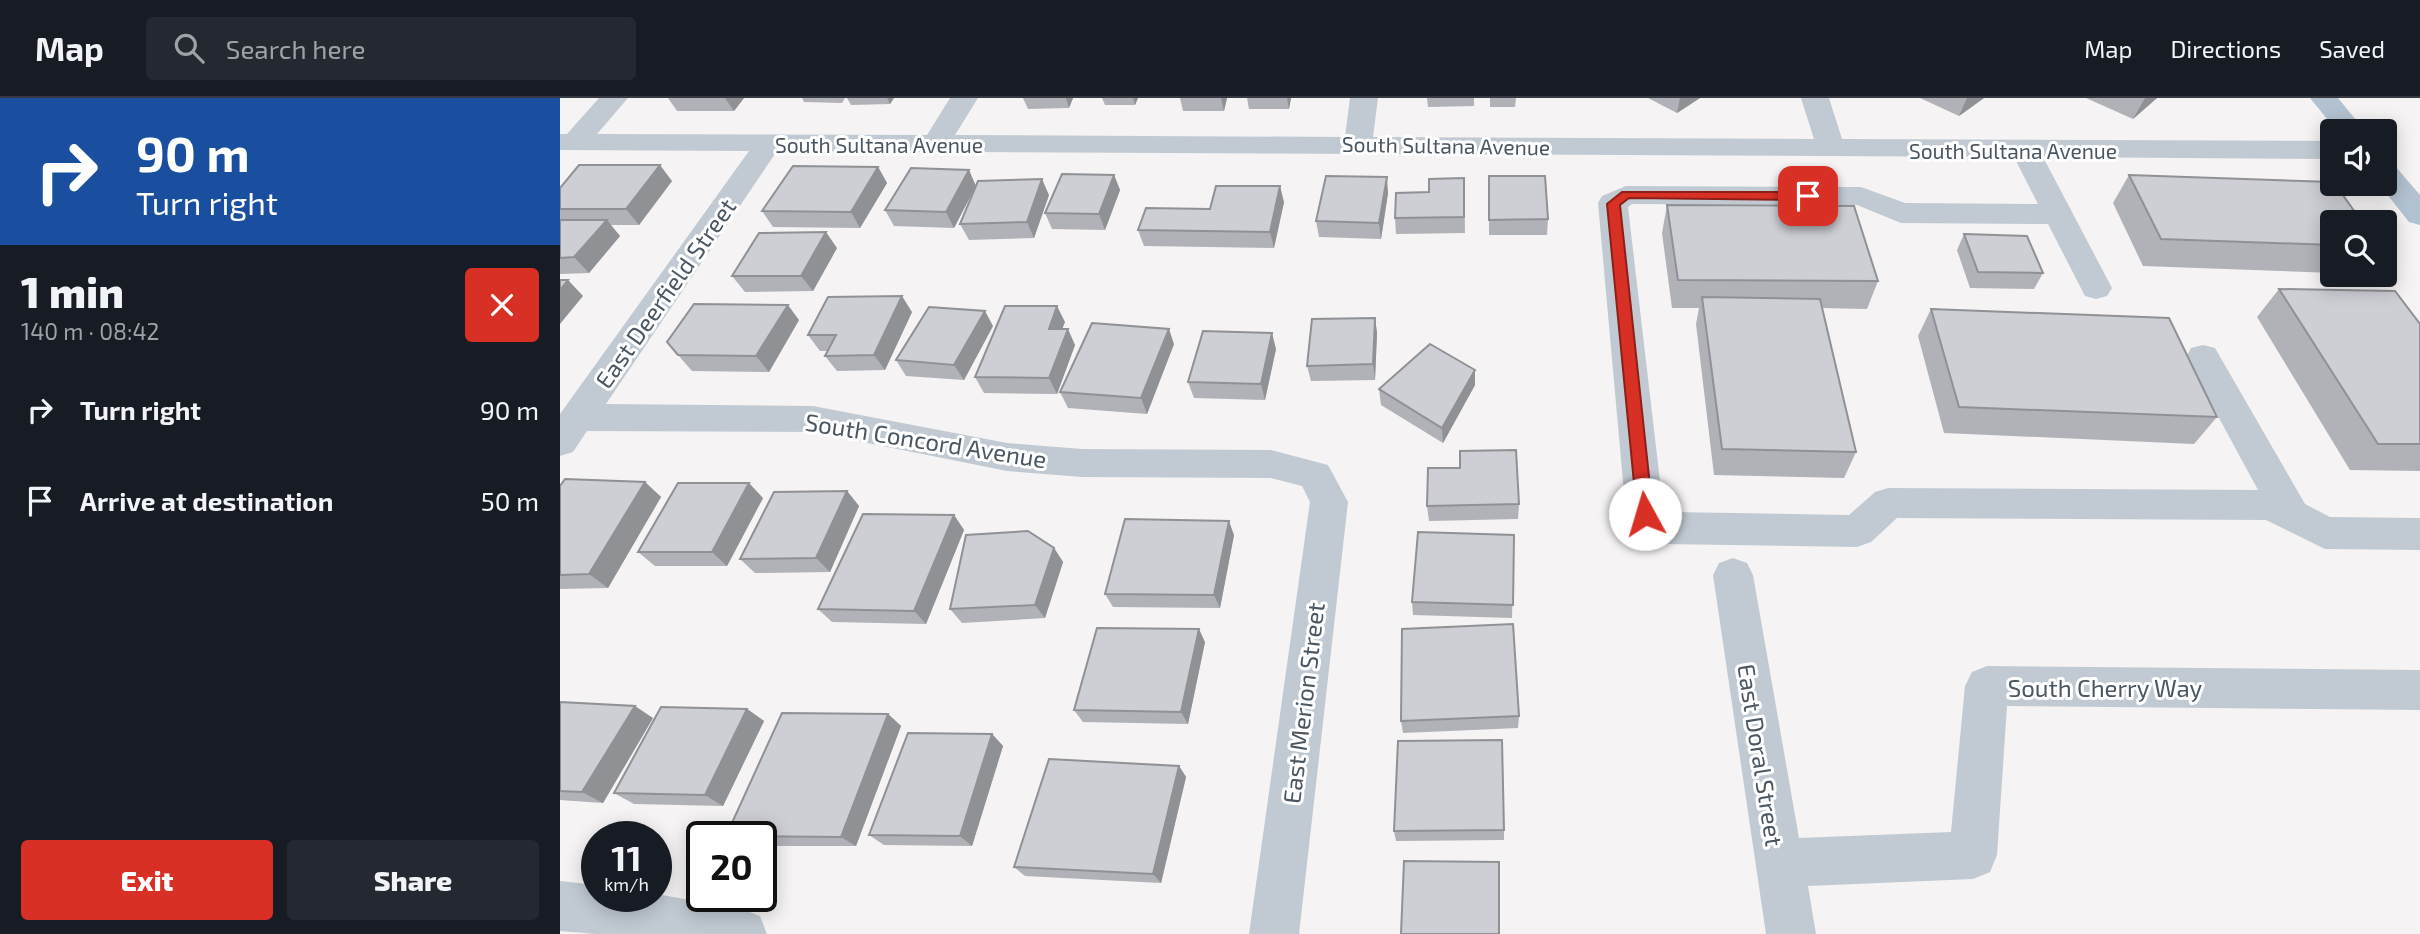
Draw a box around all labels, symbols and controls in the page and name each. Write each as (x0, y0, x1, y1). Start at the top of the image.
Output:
search box (146, 17, 636, 80)
text: Map (35, 28, 104, 68)
icon: search (170, 29, 208, 67)
text: Search here (226, 33, 365, 64)
text: Map (2084, 34, 2132, 63)
text: Directions (2170, 34, 2281, 63)
text: Saved (2319, 34, 2385, 63)
map controls (2320, 119, 2397, 287)
button: sound (2320, 119, 2397, 196)
text: 90 m (136, 123, 250, 182)
icon: right (21, 126, 112, 217)
street label: South Sultana Avenue (1342, 131, 1550, 159)
street label: South Sultana Avenue (775, 132, 983, 157)
street label: South Sultana Avenue (1909, 138, 2117, 163)
pin (1778, 166, 1838, 226)
icon: arrive (1789, 177, 1827, 215)
text: Turn right (136, 183, 278, 221)
street label: East Deerfield Street (589, 193, 741, 393)
button: search (2320, 210, 2397, 287)
text: 1 min (21, 266, 124, 316)
button: close (465, 268, 539, 342)
text: 140 m · 08:42 (21, 317, 159, 345)
icon: right (21, 391, 59, 429)
text: Turn right (80, 394, 201, 425)
text: 90 m (480, 394, 539, 425)
street label: South Concord Avenue (803, 407, 1049, 473)
position arrow (1608, 477, 1682, 551)
icon: arrive (21, 482, 59, 520)
text: Arrive at destination (80, 485, 333, 516)
text: 50 m (481, 485, 539, 516)
street label: East Merion Street (1276, 601, 1330, 805)
street label: East Doral Street (1732, 662, 1790, 848)
street label: South Cherry Way (2008, 673, 2203, 702)
speed limit sign: 20 (686, 821, 777, 912)
text: 11 (611, 836, 642, 878)
button: Exit (21, 840, 273, 920)
button: Share (287, 840, 539, 920)
text: km/h (604, 873, 649, 895)

